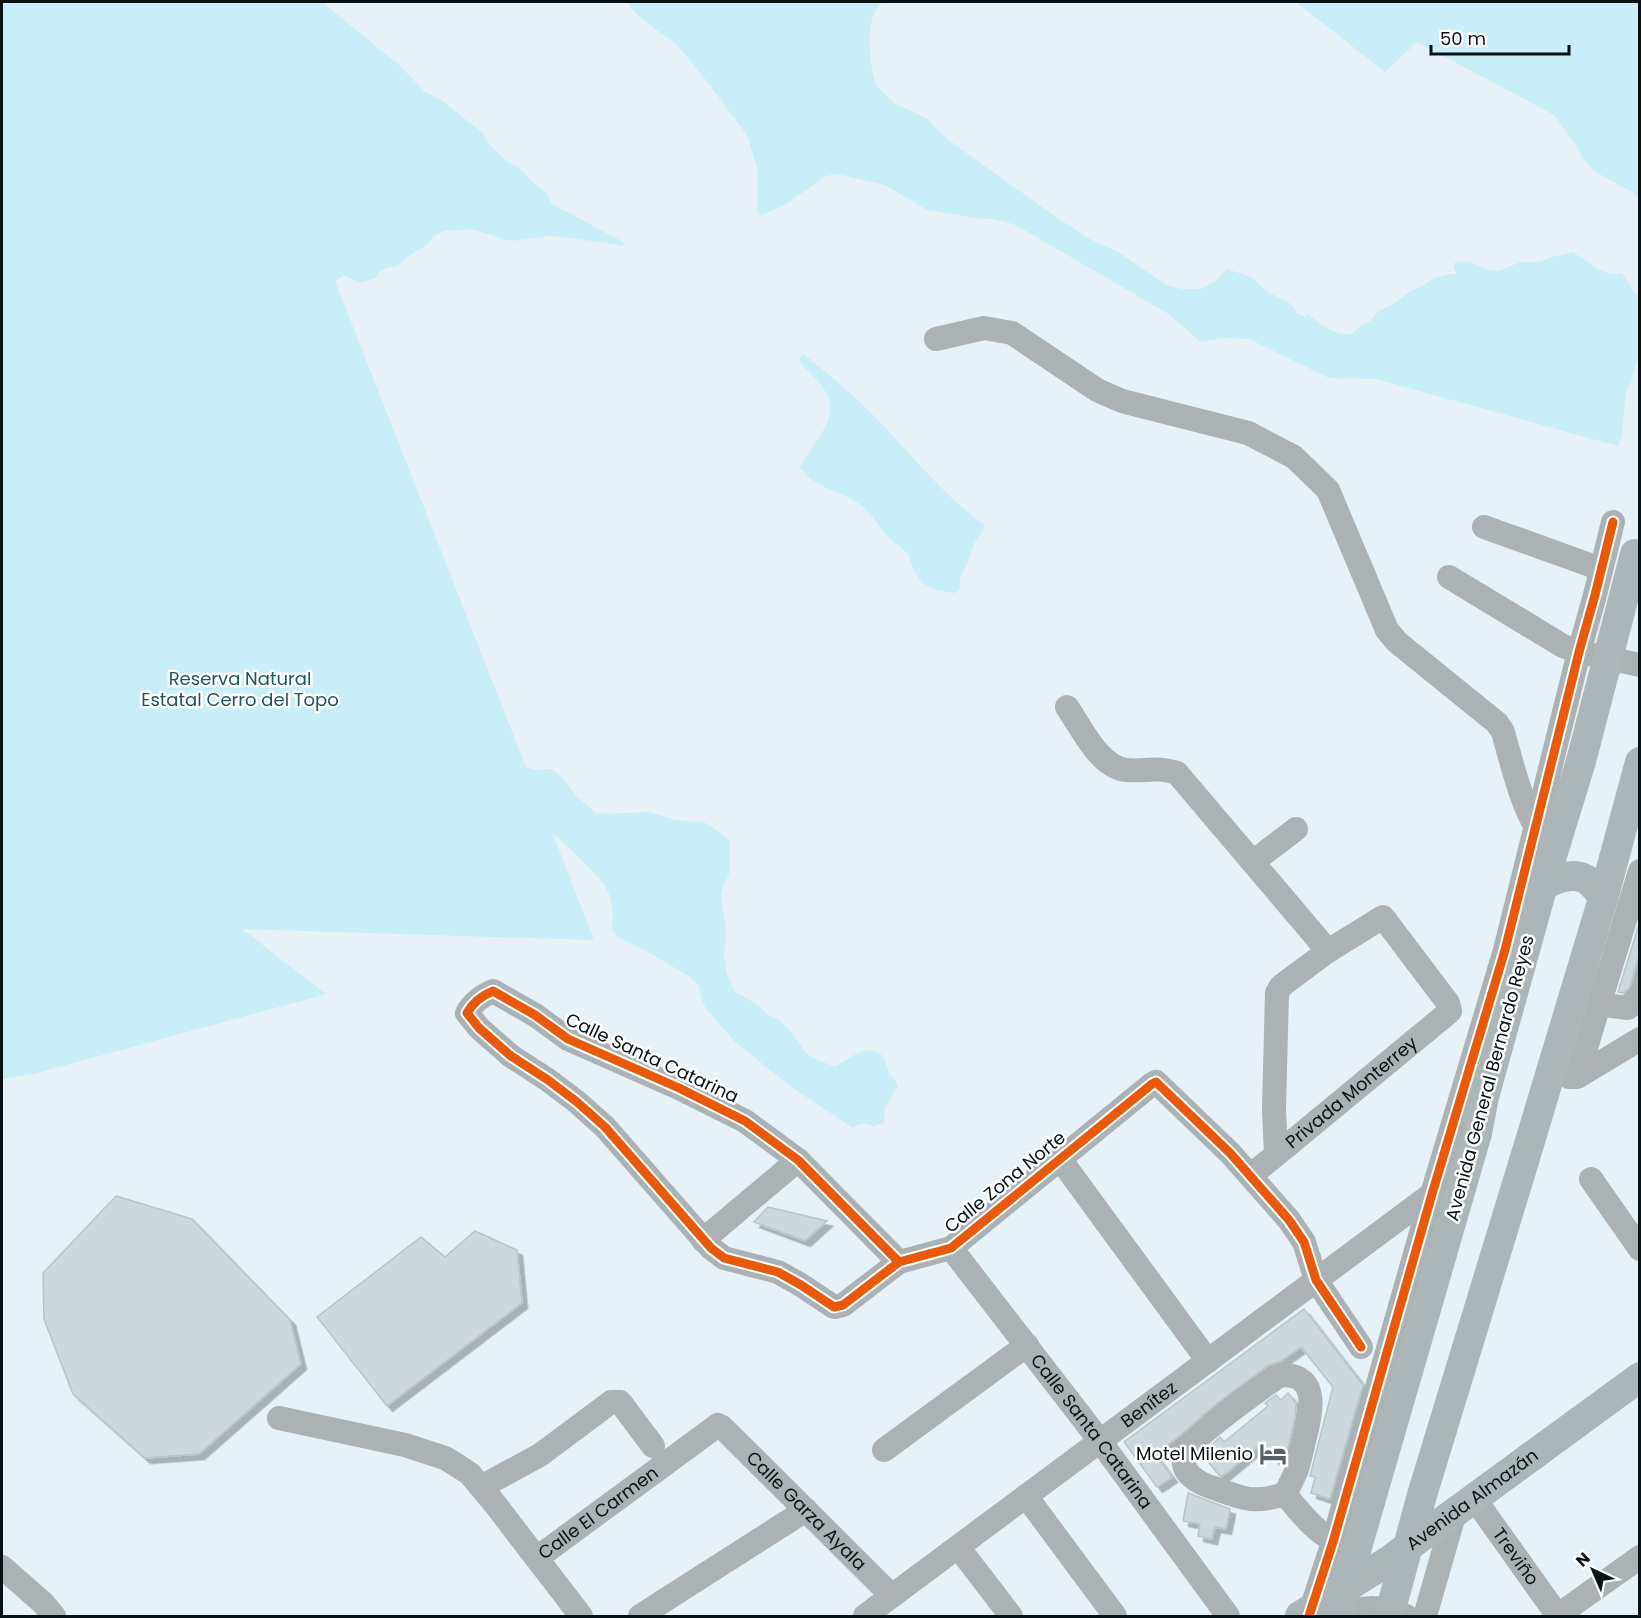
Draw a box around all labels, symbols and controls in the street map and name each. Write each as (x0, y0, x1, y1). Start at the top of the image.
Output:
scale bar (1431, 18, 1569, 56)
text: 50 m (1440, 26, 1486, 51)
park label: Reserva Natural Estatal Cerro del Topo (141, 666, 339, 712)
street label: Avenida General Bernardo Reyes (1439, 932, 1540, 1224)
street label: Calle Santa Catarina (562, 1006, 743, 1109)
street label: Privada Monterrey (1280, 1030, 1422, 1154)
street label: Calle Zona Norte (939, 1125, 1071, 1238)
street label: Calle Santa Catarina (1025, 1348, 1159, 1514)
street label: Benítez (1115, 1375, 1182, 1433)
hotel icon: Motel Milenio (1258, 1439, 1288, 1469)
place label: Motel Milenio (1136, 1441, 1253, 1466)
street label: Avenida Almazán (1401, 1443, 1543, 1556)
street label: Calle Garza Ayala (741, 1445, 872, 1576)
street label: Calle El Carmen (533, 1460, 663, 1565)
street label: Treviño (1487, 1523, 1545, 1590)
north arrow (1563, 1540, 1623, 1600)
text: N (1571, 1547, 1595, 1572)

